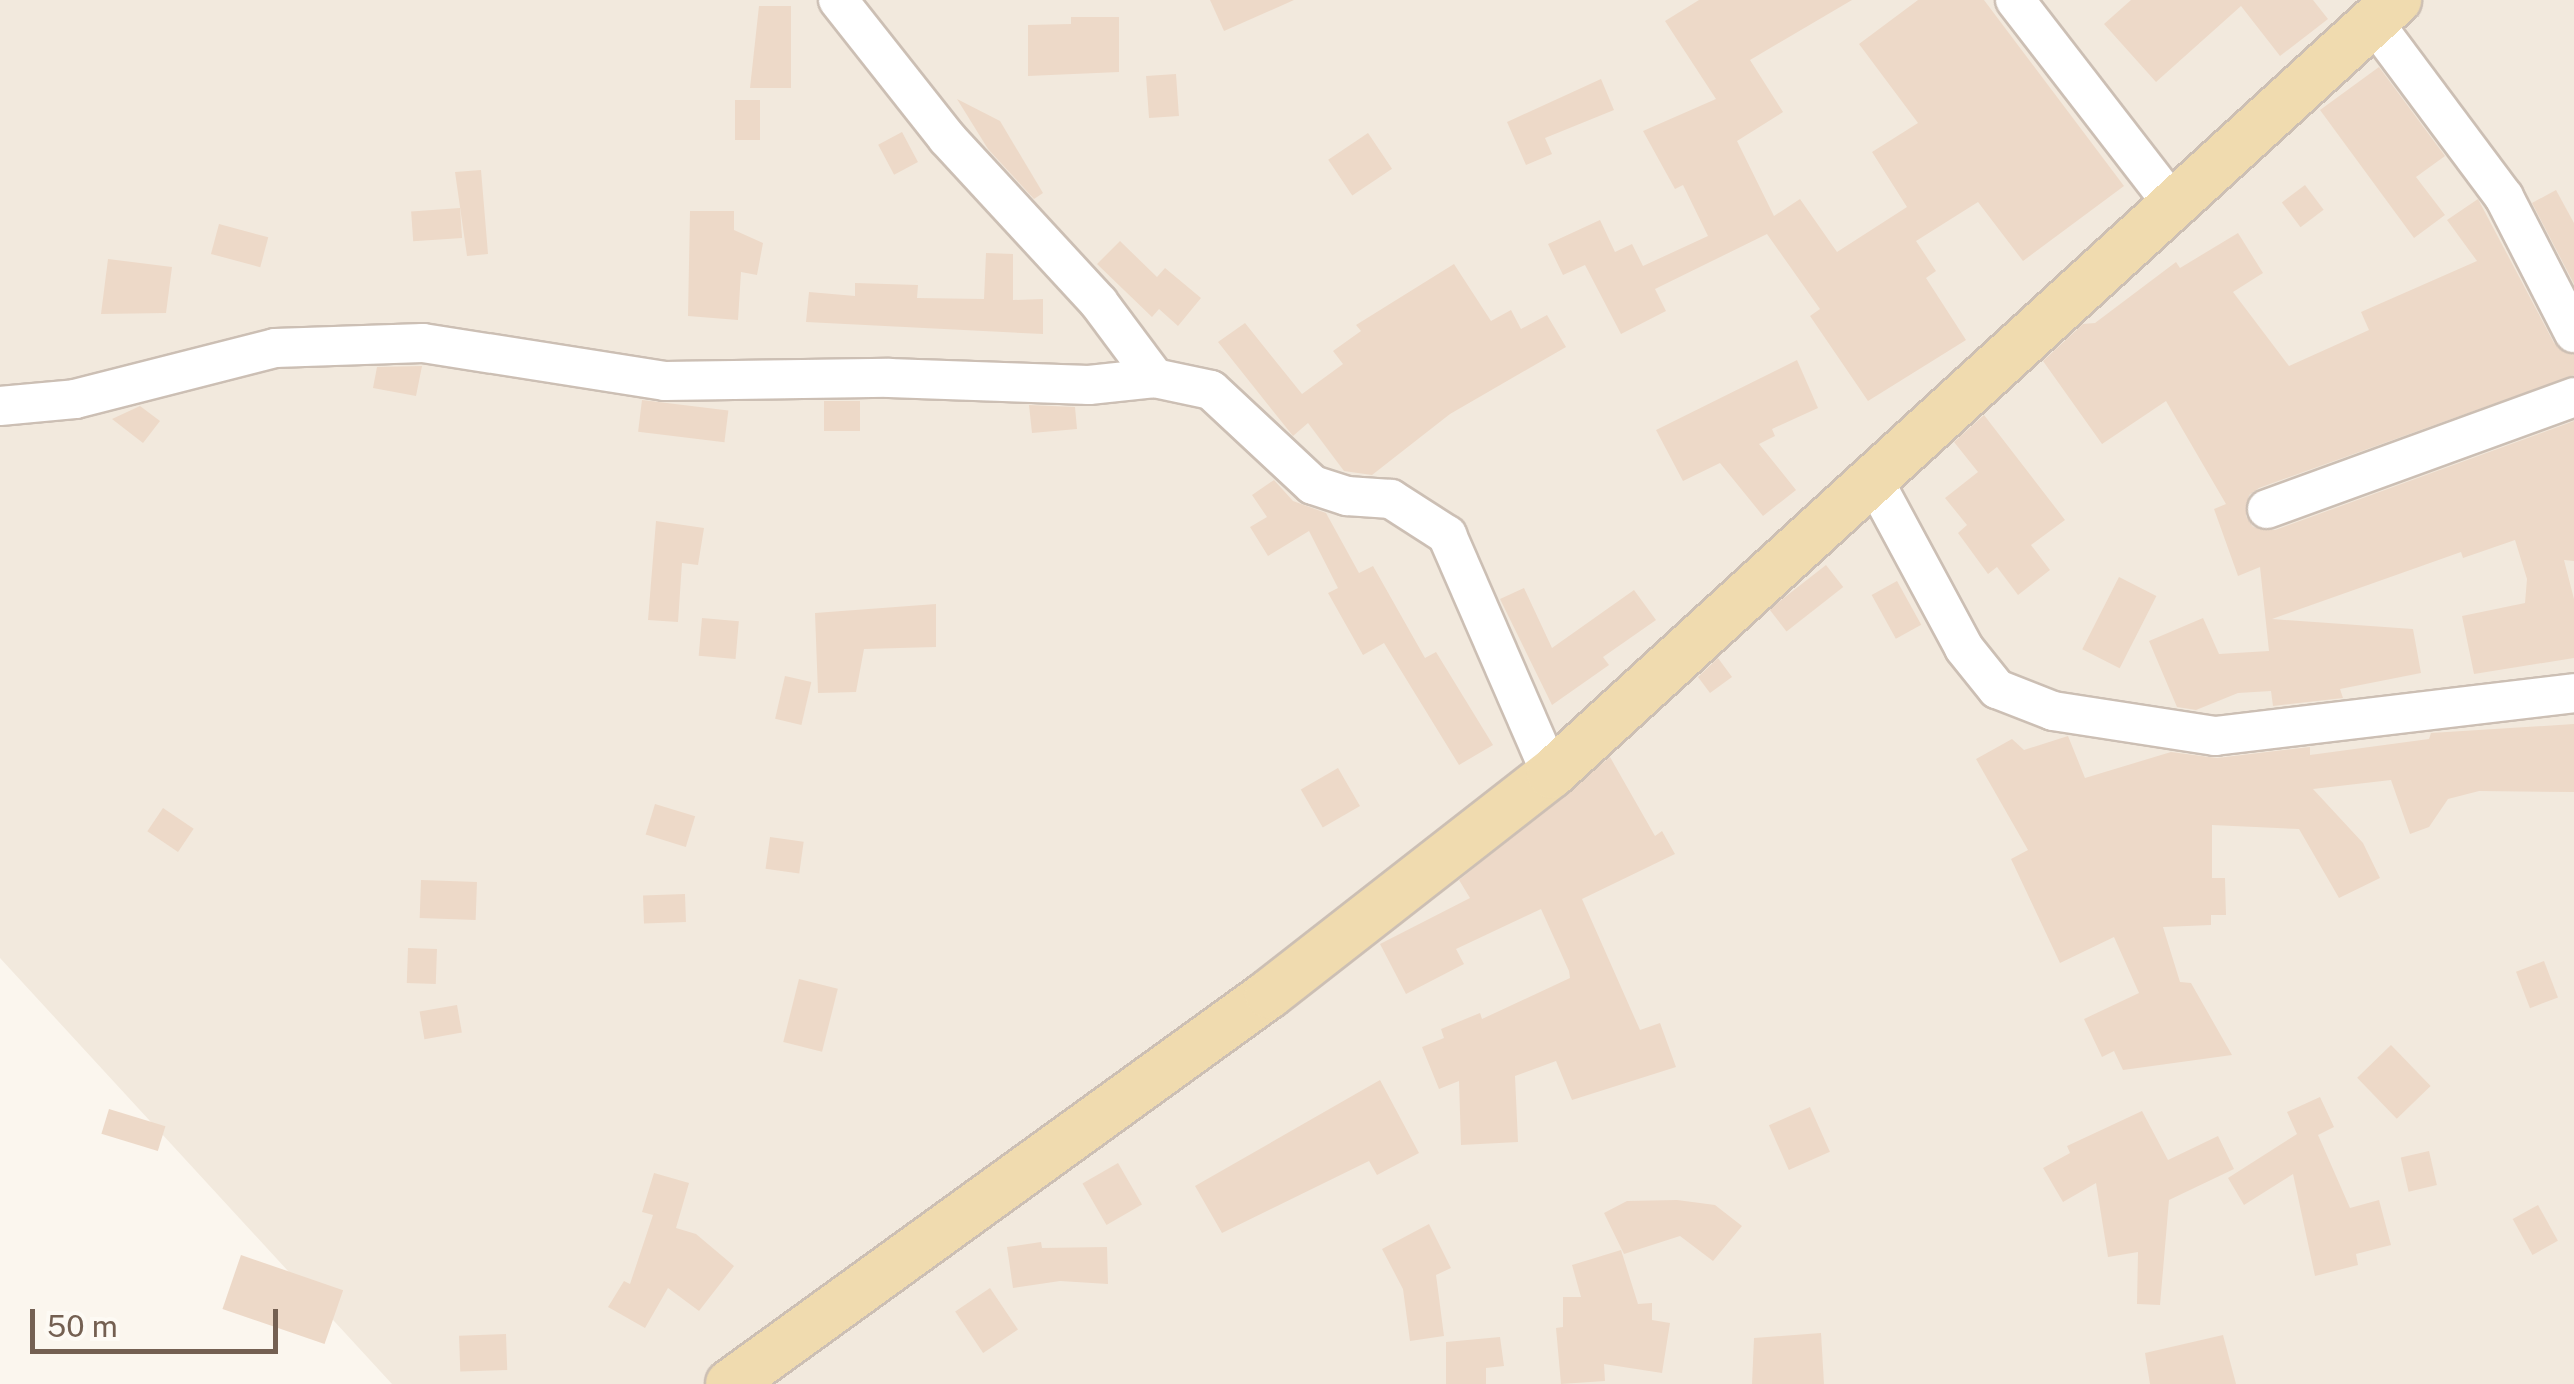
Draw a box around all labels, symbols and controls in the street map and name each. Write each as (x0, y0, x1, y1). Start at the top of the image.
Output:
scale bar (35, 1289, 282, 1351)
text: 50 m (47, 1308, 118, 1344)

